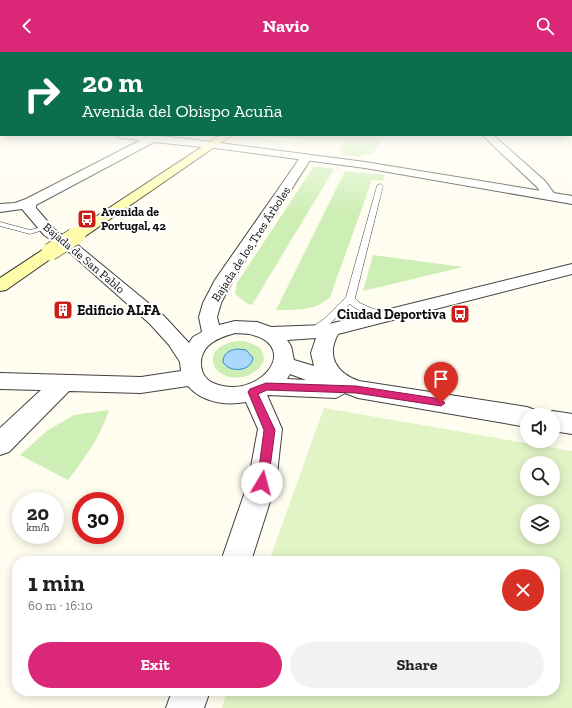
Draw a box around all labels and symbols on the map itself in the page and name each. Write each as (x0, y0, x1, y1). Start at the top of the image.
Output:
street label: Bajada de los Tres Árboles (208, 183, 294, 305)
place label: Avenida de Portugal, 42 (101, 205, 166, 233)
bus stop icon: Avenida de Portugal, 42 (76, 208, 98, 230)
street label: Bajada de San Pablo (40, 220, 128, 297)
building icon: Edificio ALFA (52, 299, 74, 321)
place label: Edificio ALFA (77, 302, 161, 319)
bus stop icon: Ciudad Deportiva (449, 303, 471, 325)
place label: Ciudad Deportiva (337, 306, 446, 323)
pin (424, 362, 458, 403)
position arrow (241, 462, 283, 504)
speed limit sign: 30 (72, 492, 124, 544)

